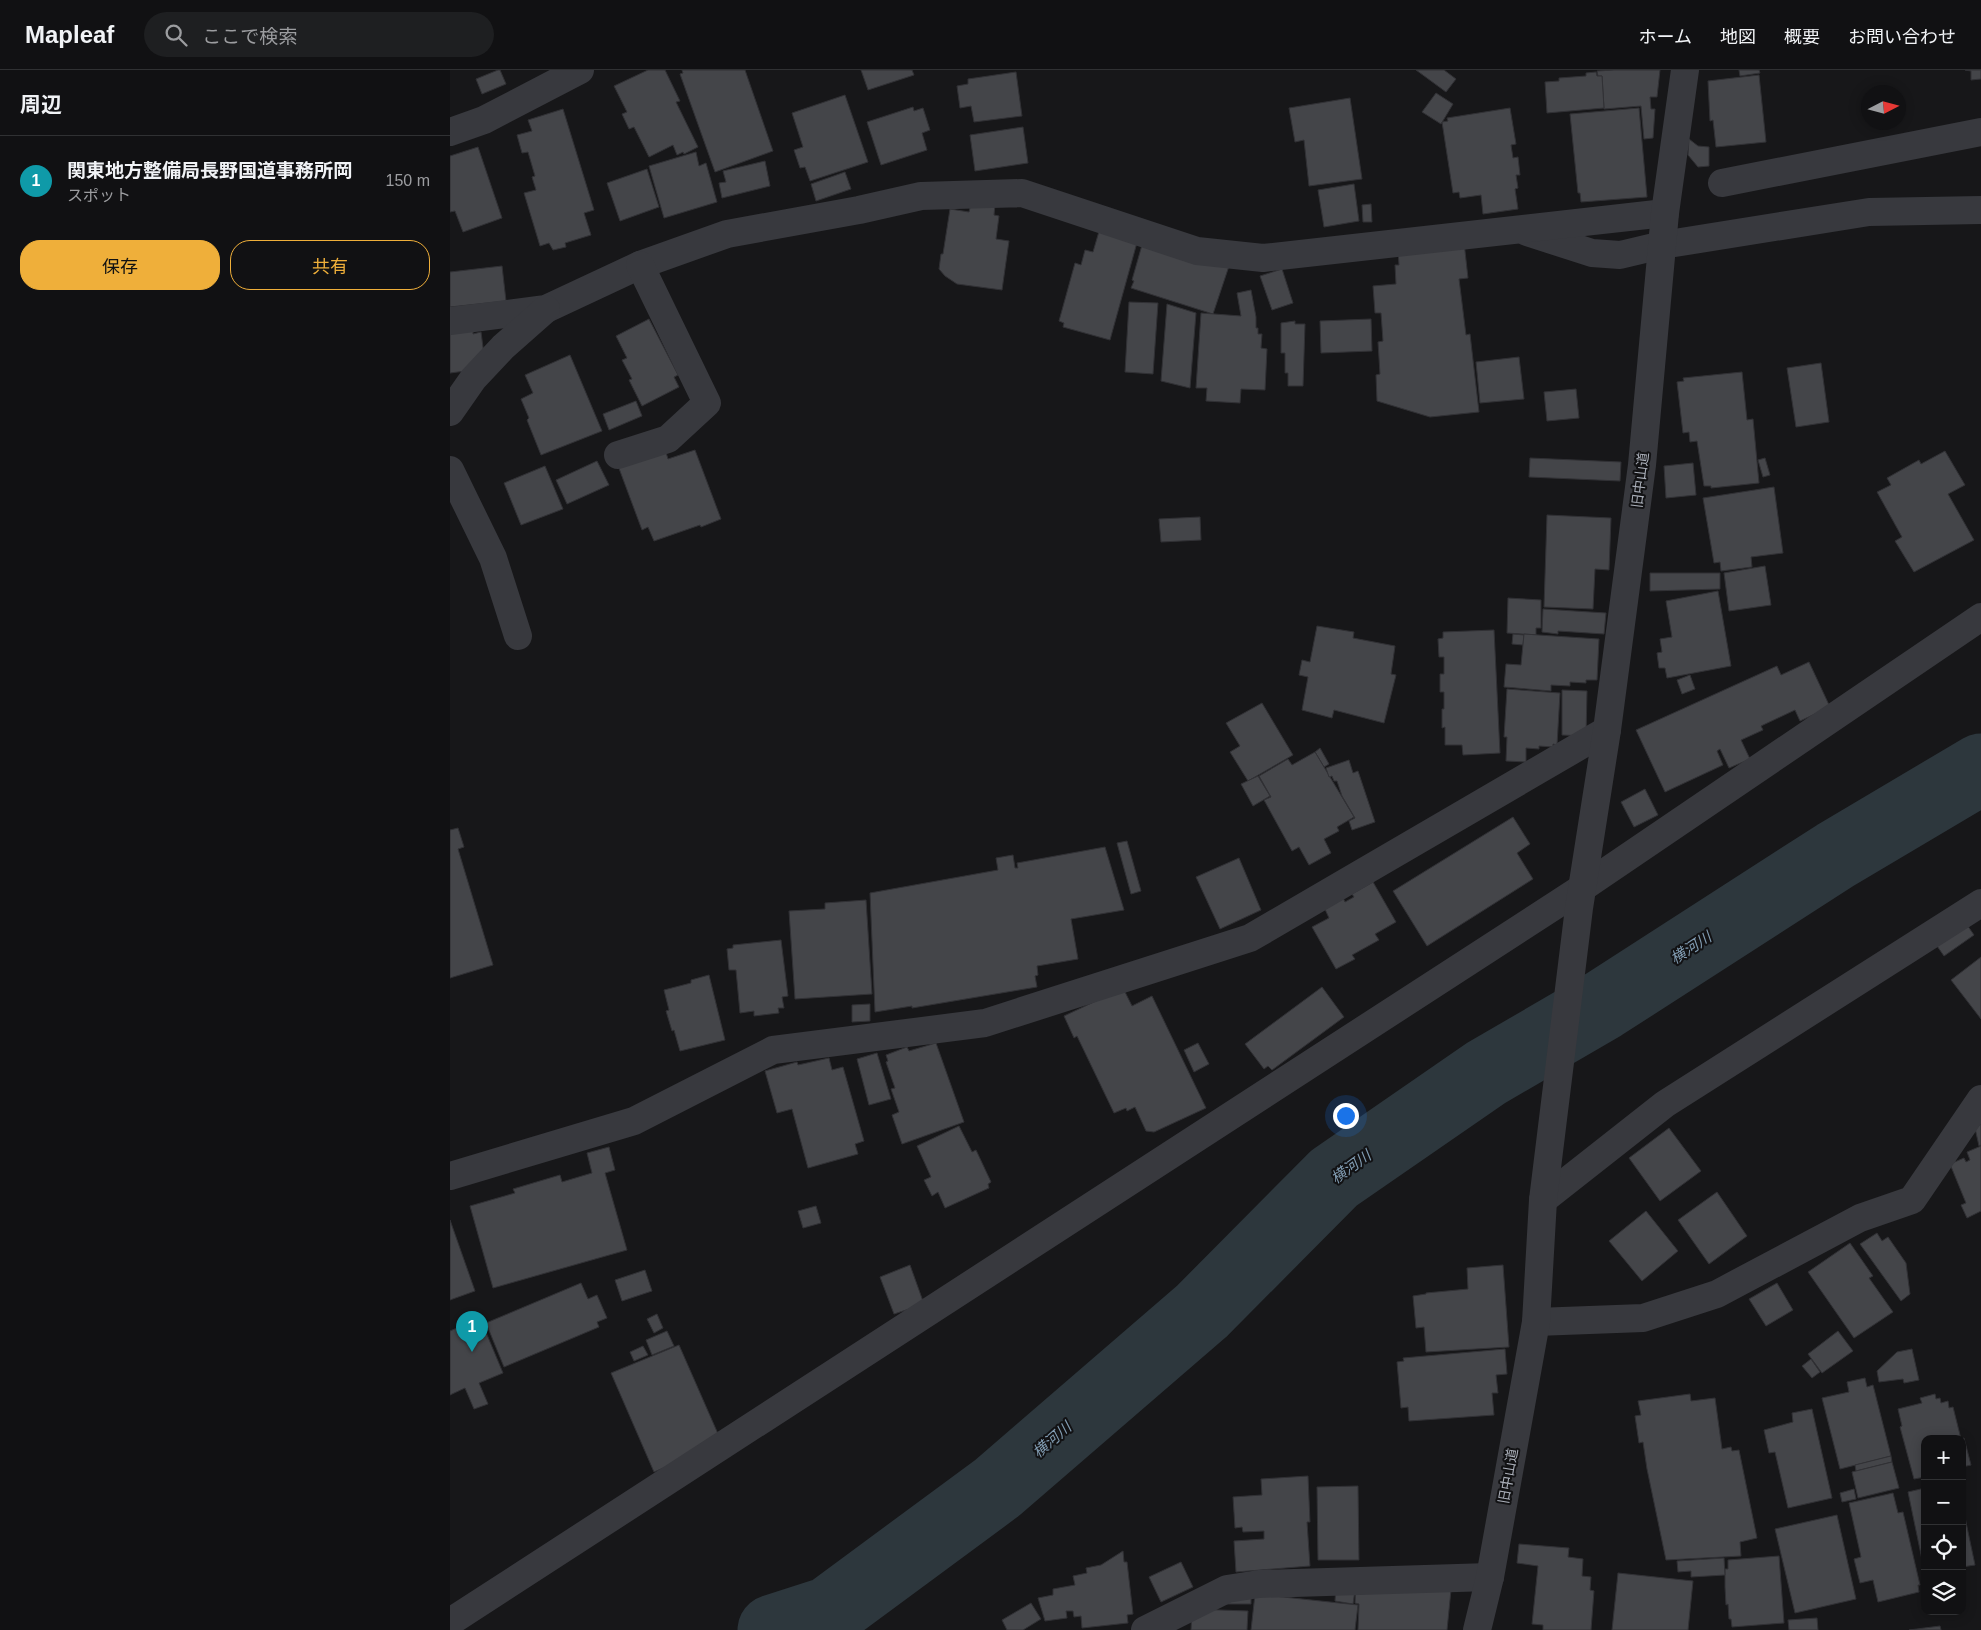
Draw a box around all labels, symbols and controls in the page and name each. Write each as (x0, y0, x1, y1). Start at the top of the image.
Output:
search box (144, 12, 494, 57)
text: Mapleaf (25, 21, 114, 48)
icon: search (162, 21, 190, 49)
text: ここで検索 (202, 26, 297, 47)
text: ホーム (1639, 27, 1692, 47)
text: 地図 (1720, 27, 1756, 47)
text: 概要 (1784, 27, 1820, 47)
text: お問い合わせ (1848, 27, 1956, 47)
north arrow (1861, 85, 1906, 130)
text: 周辺 (20, 93, 62, 116)
text: 関東地方整備局長野国道事務所岡 (67, 160, 352, 181)
text: 1 (32, 172, 40, 189)
text: 150 m (386, 172, 430, 189)
text: スポット (67, 187, 131, 204)
button: 保存 (20, 240, 220, 290)
button: 共有 (230, 240, 430, 290)
street label: 旧中山道 (1629, 451, 1651, 509)
water label: 横河川 (1667, 927, 1716, 967)
your location (1333, 1103, 1359, 1129)
water label: 横河川 (1328, 1145, 1376, 1187)
pin: 1 (456, 1311, 488, 1352)
water label: 横河川 (1029, 1417, 1076, 1461)
map controls (1921, 1435, 1966, 1615)
button: + (1921, 1435, 1966, 1480)
street label: 旧中山道 (1495, 1447, 1521, 1505)
button: − (1921, 1480, 1966, 1525)
button: locate (1921, 1525, 1966, 1570)
button: layers (1921, 1570, 1966, 1615)

